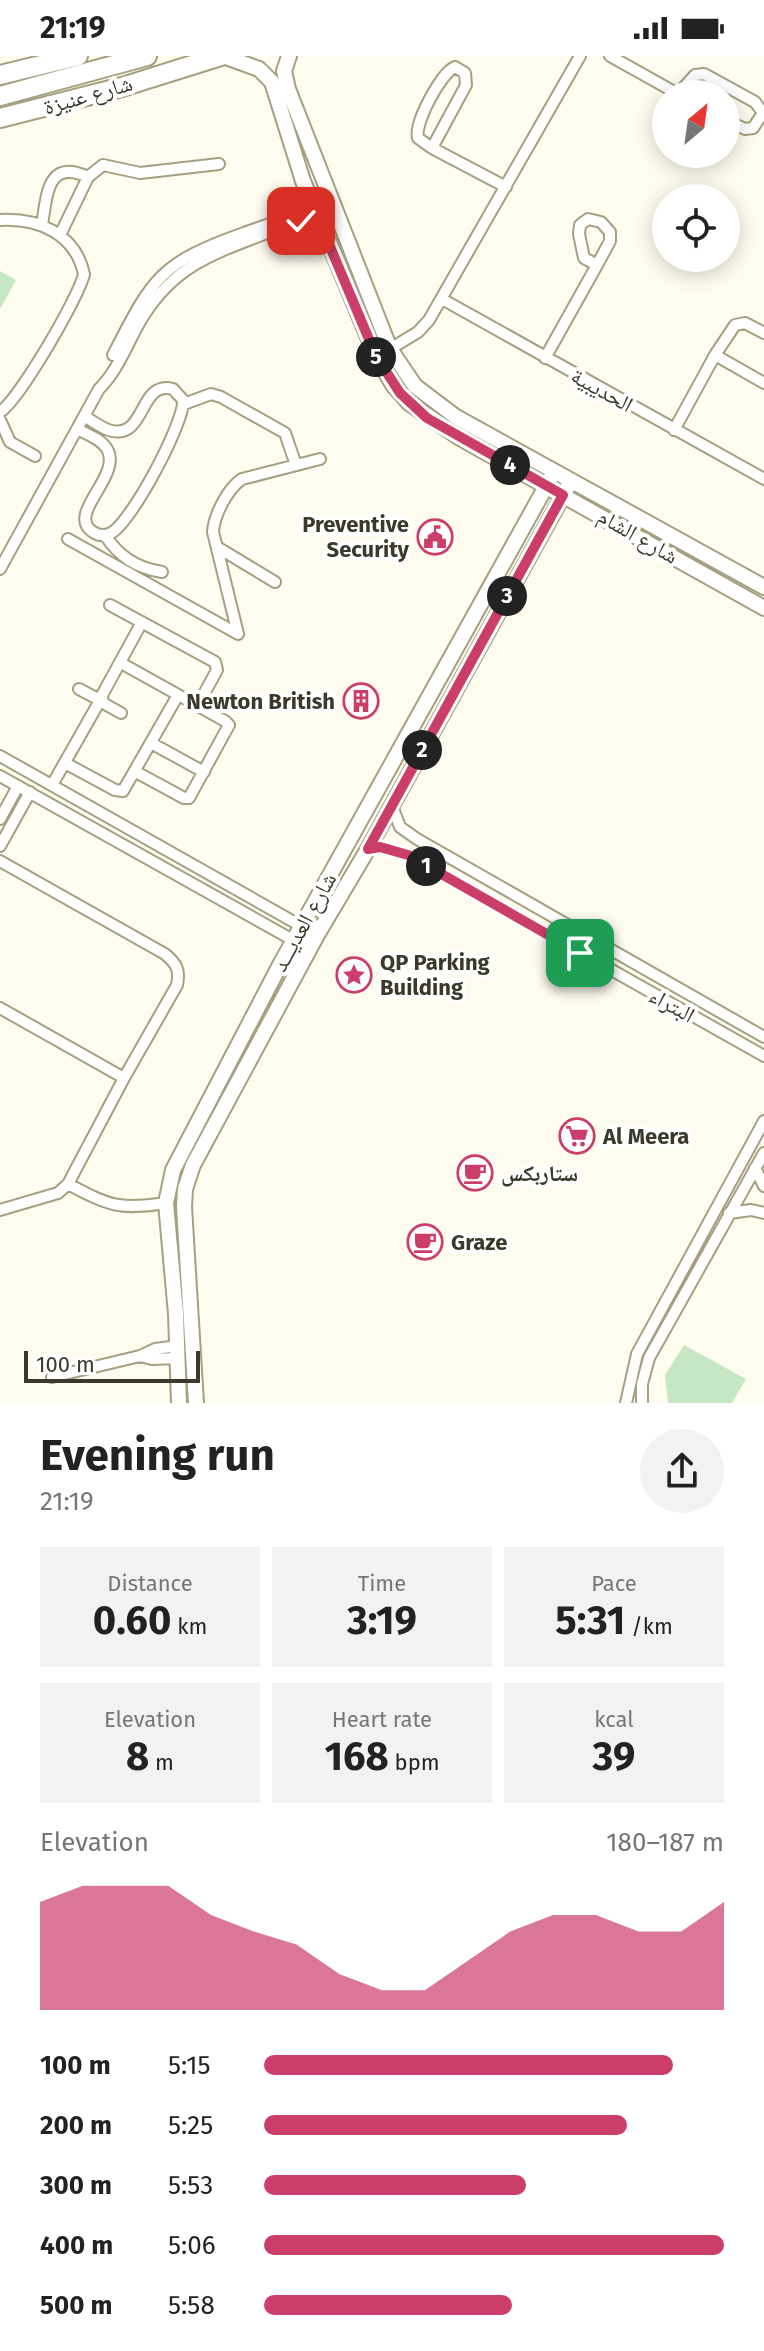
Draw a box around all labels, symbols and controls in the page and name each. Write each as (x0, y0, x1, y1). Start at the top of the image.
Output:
text: 21:19 (40, 10, 106, 46)
street label: شارع عنيزة (41, 69, 135, 121)
north arrow (652, 80, 740, 168)
map controls (652, 80, 740, 272)
button: locate (652, 184, 740, 272)
pin (267, 187, 335, 255)
icon: check (279, 199, 323, 243)
pin: 5 (356, 337, 396, 377)
text: 5 (370, 343, 382, 370)
street label: الحديبية (566, 362, 638, 418)
pin: 4 (490, 445, 530, 485)
text: 4 (504, 451, 516, 478)
street label: شارع الشام (592, 502, 683, 571)
place label: Preventive Security (302, 511, 410, 563)
public building icon: Preventive Security (416, 518, 454, 556)
pin: 3 (487, 576, 527, 616)
text: 3 (501, 582, 513, 609)
building icon: Newton British (342, 682, 380, 720)
place label: Newton British (186, 688, 335, 715)
pin: 2 (402, 730, 442, 770)
text: 2 (416, 736, 428, 763)
pin: 1 (406, 846, 446, 886)
text: 1 (421, 852, 431, 879)
street label: شارع العديـــد (266, 868, 342, 976)
pin (546, 919, 614, 987)
icon: arrive (558, 931, 602, 975)
place label: QP Parking Building (380, 949, 491, 1001)
place icon: QP Parking Building (335, 956, 373, 994)
street label: البتراء (644, 982, 700, 1028)
supermarket icon: Al Meera (558, 1117, 596, 1155)
place label: Al Meera (602, 1123, 689, 1150)
cafe icon: ستاربكس (456, 1154, 494, 1192)
place label: ستاربكس (501, 1160, 578, 1187)
cafe icon: Graze (406, 1223, 444, 1261)
place label: Graze (451, 1229, 507, 1256)
scale bar (24, 1347, 200, 1383)
text: 100 m (36, 1351, 95, 1378)
text: Evening run (40, 1429, 275, 1482)
button: share (640, 1429, 724, 1513)
text: 21:19 (40, 1486, 94, 1517)
text: Distance (107, 1570, 193, 1597)
text: Time (358, 1570, 406, 1597)
text: Pace (591, 1570, 637, 1597)
text: 0.60 (93, 1597, 171, 1645)
text: 3:19 (347, 1597, 417, 1645)
text: 5:31 (555, 1597, 625, 1645)
text: km (171, 1613, 207, 1640)
text: /km (625, 1613, 673, 1640)
text: Elevation (104, 1706, 196, 1733)
text: Heart rate (332, 1706, 432, 1733)
text: kcal (594, 1706, 634, 1733)
text: 8 (126, 1733, 149, 1781)
text: 168 (324, 1733, 389, 1781)
text: 39 (593, 1733, 635, 1781)
text: m (149, 1749, 174, 1776)
text: bpm (389, 1749, 440, 1776)
text: Elevation (40, 1827, 149, 1858)
text: 180–187 m (606, 1827, 724, 1858)
text: 100 m (40, 2050, 111, 2081)
text: 5:15 (168, 2050, 211, 2081)
text: 200 m (40, 2110, 112, 2141)
text: 5:25 (168, 2110, 213, 2141)
text: 300 m (40, 2170, 112, 2201)
text: 5:53 (168, 2170, 213, 2201)
text: 400 m (40, 2230, 113, 2261)
text: 5:06 (168, 2230, 216, 2261)
text: 500 m (40, 2290, 113, 2321)
text: 5:58 (168, 2290, 215, 2321)

